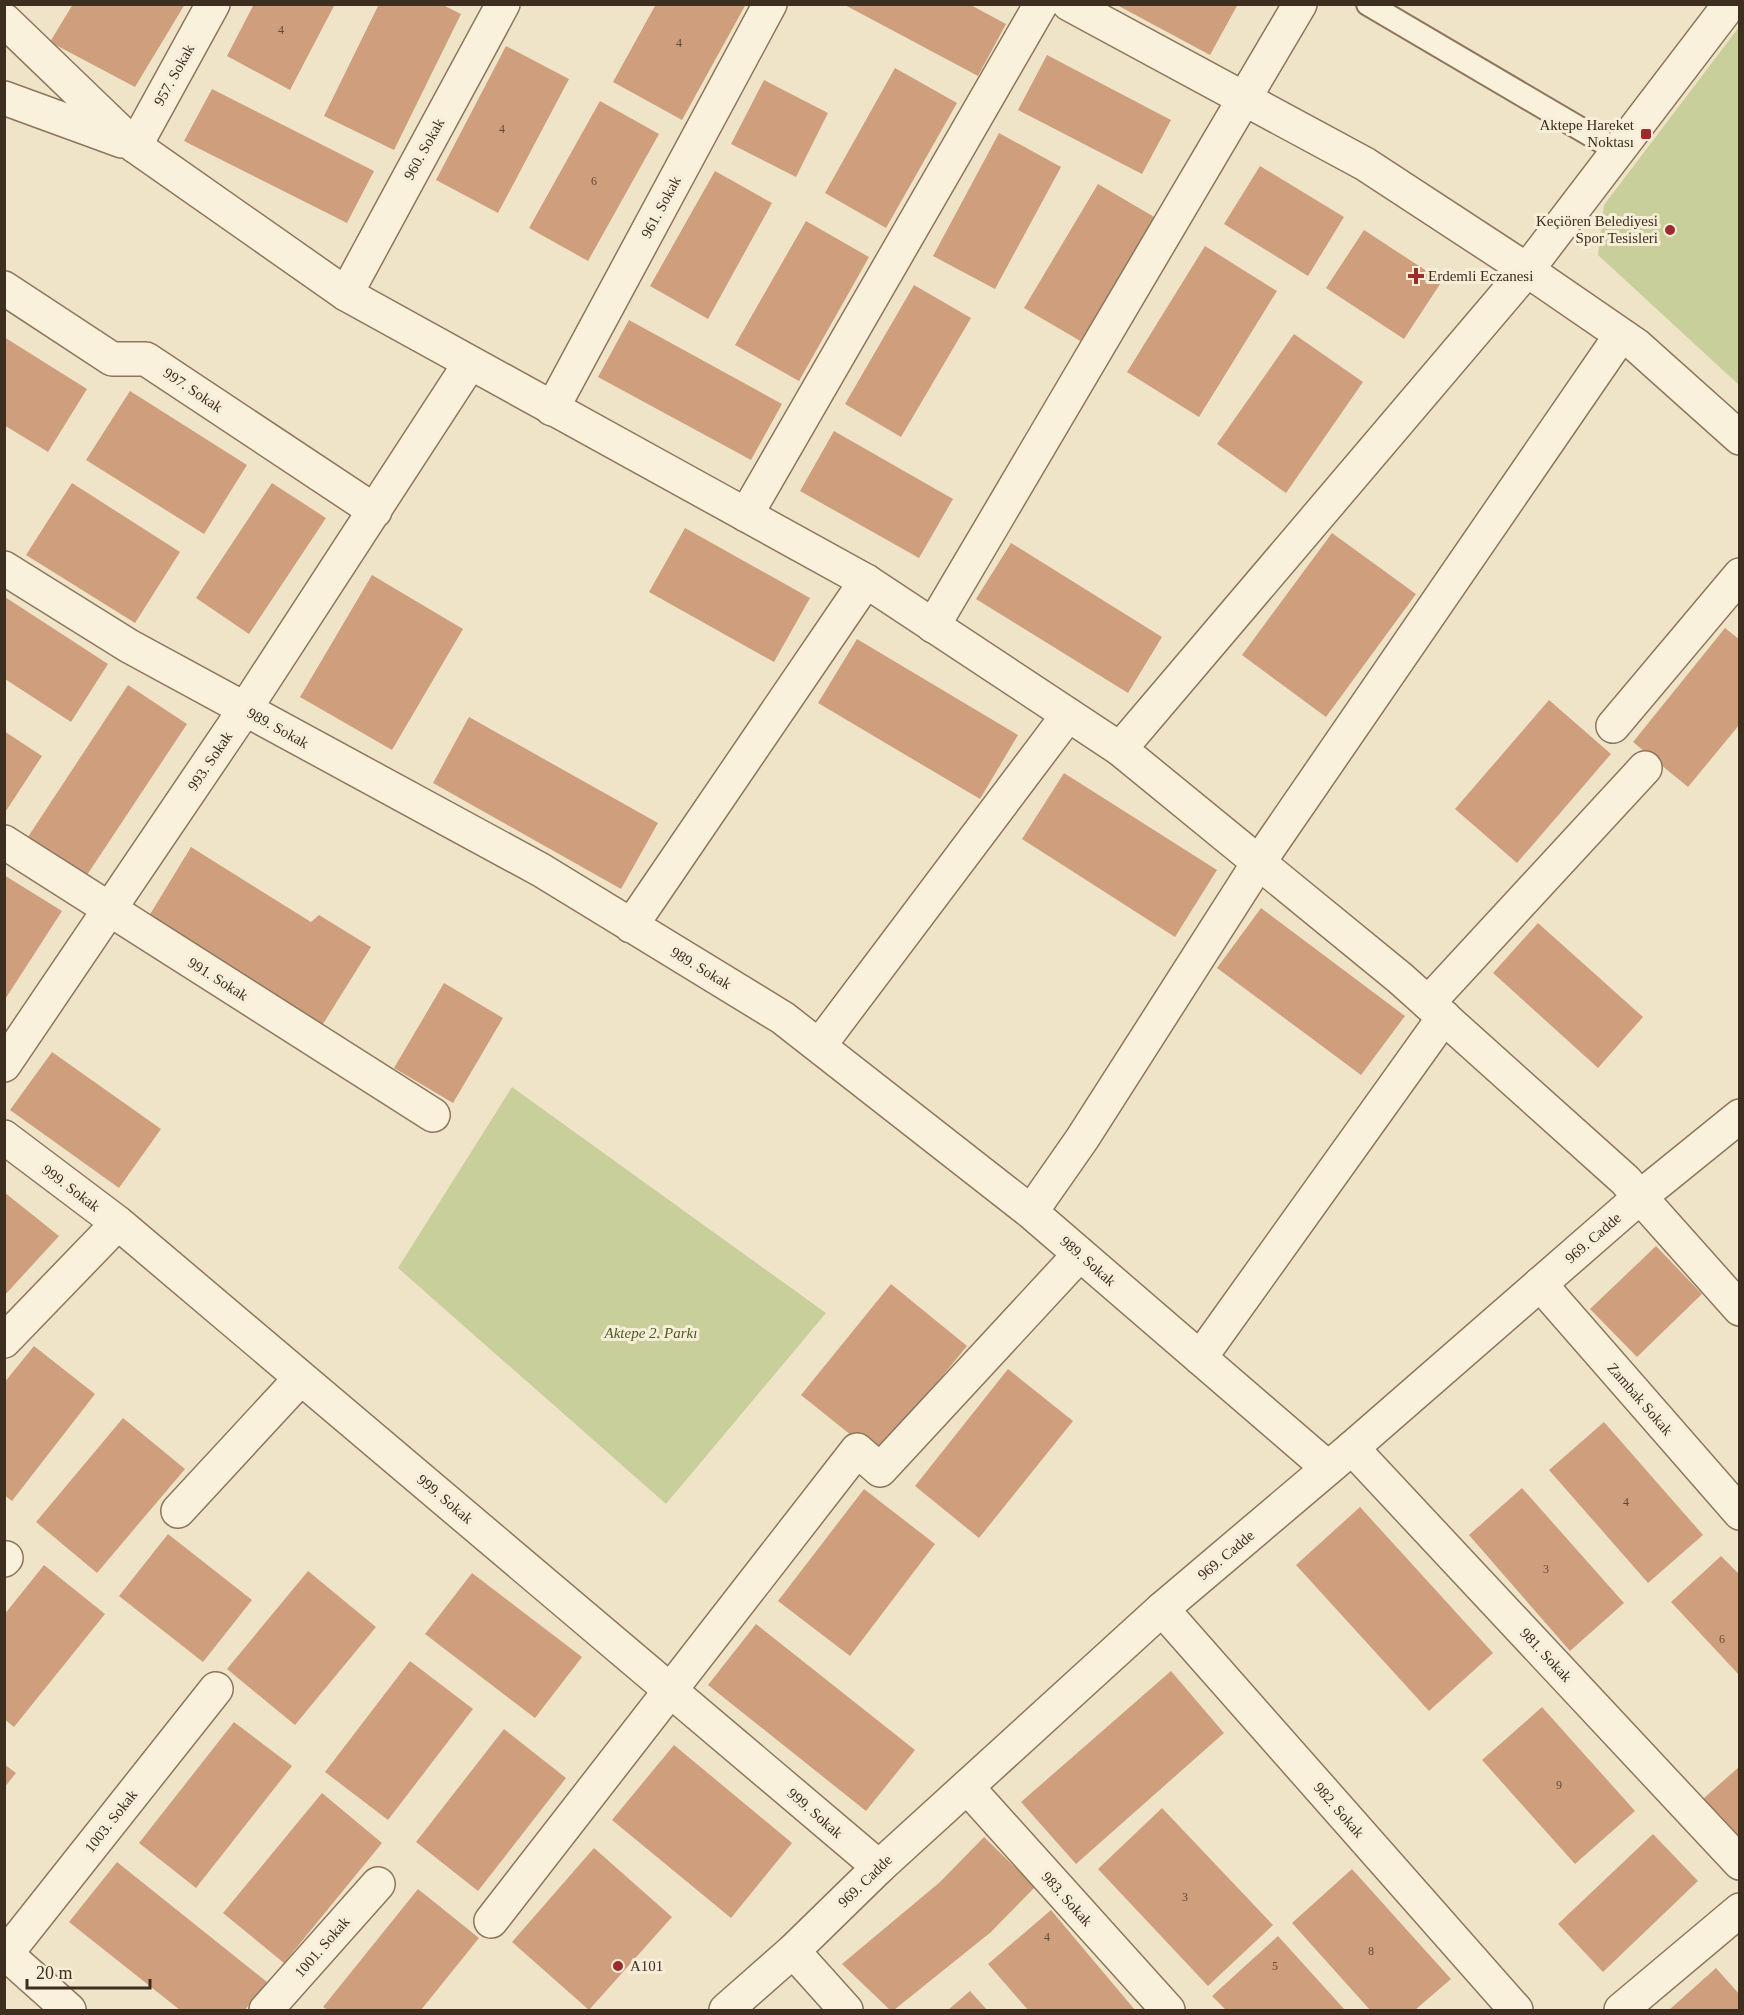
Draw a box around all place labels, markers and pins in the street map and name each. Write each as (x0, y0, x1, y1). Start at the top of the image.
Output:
place label: Aktepe Hareket Noktası (1539, 117, 1635, 150)
marker: Aktepe Hareket Noktası (1639, 127, 1653, 141)
place label: Keçiören Belediyesi Spor Tesisleri (1536, 213, 1658, 246)
marker: Keçiören Belediyesi Spor Tesisleri (1663, 223, 1677, 237)
place label: Erdemli Eczanesi (1428, 268, 1533, 284)
marker: Erdemli Eczanesi (1409, 269, 1423, 283)
place label: A101 (630, 1958, 663, 1974)
marker: A101 (611, 1959, 625, 1973)

